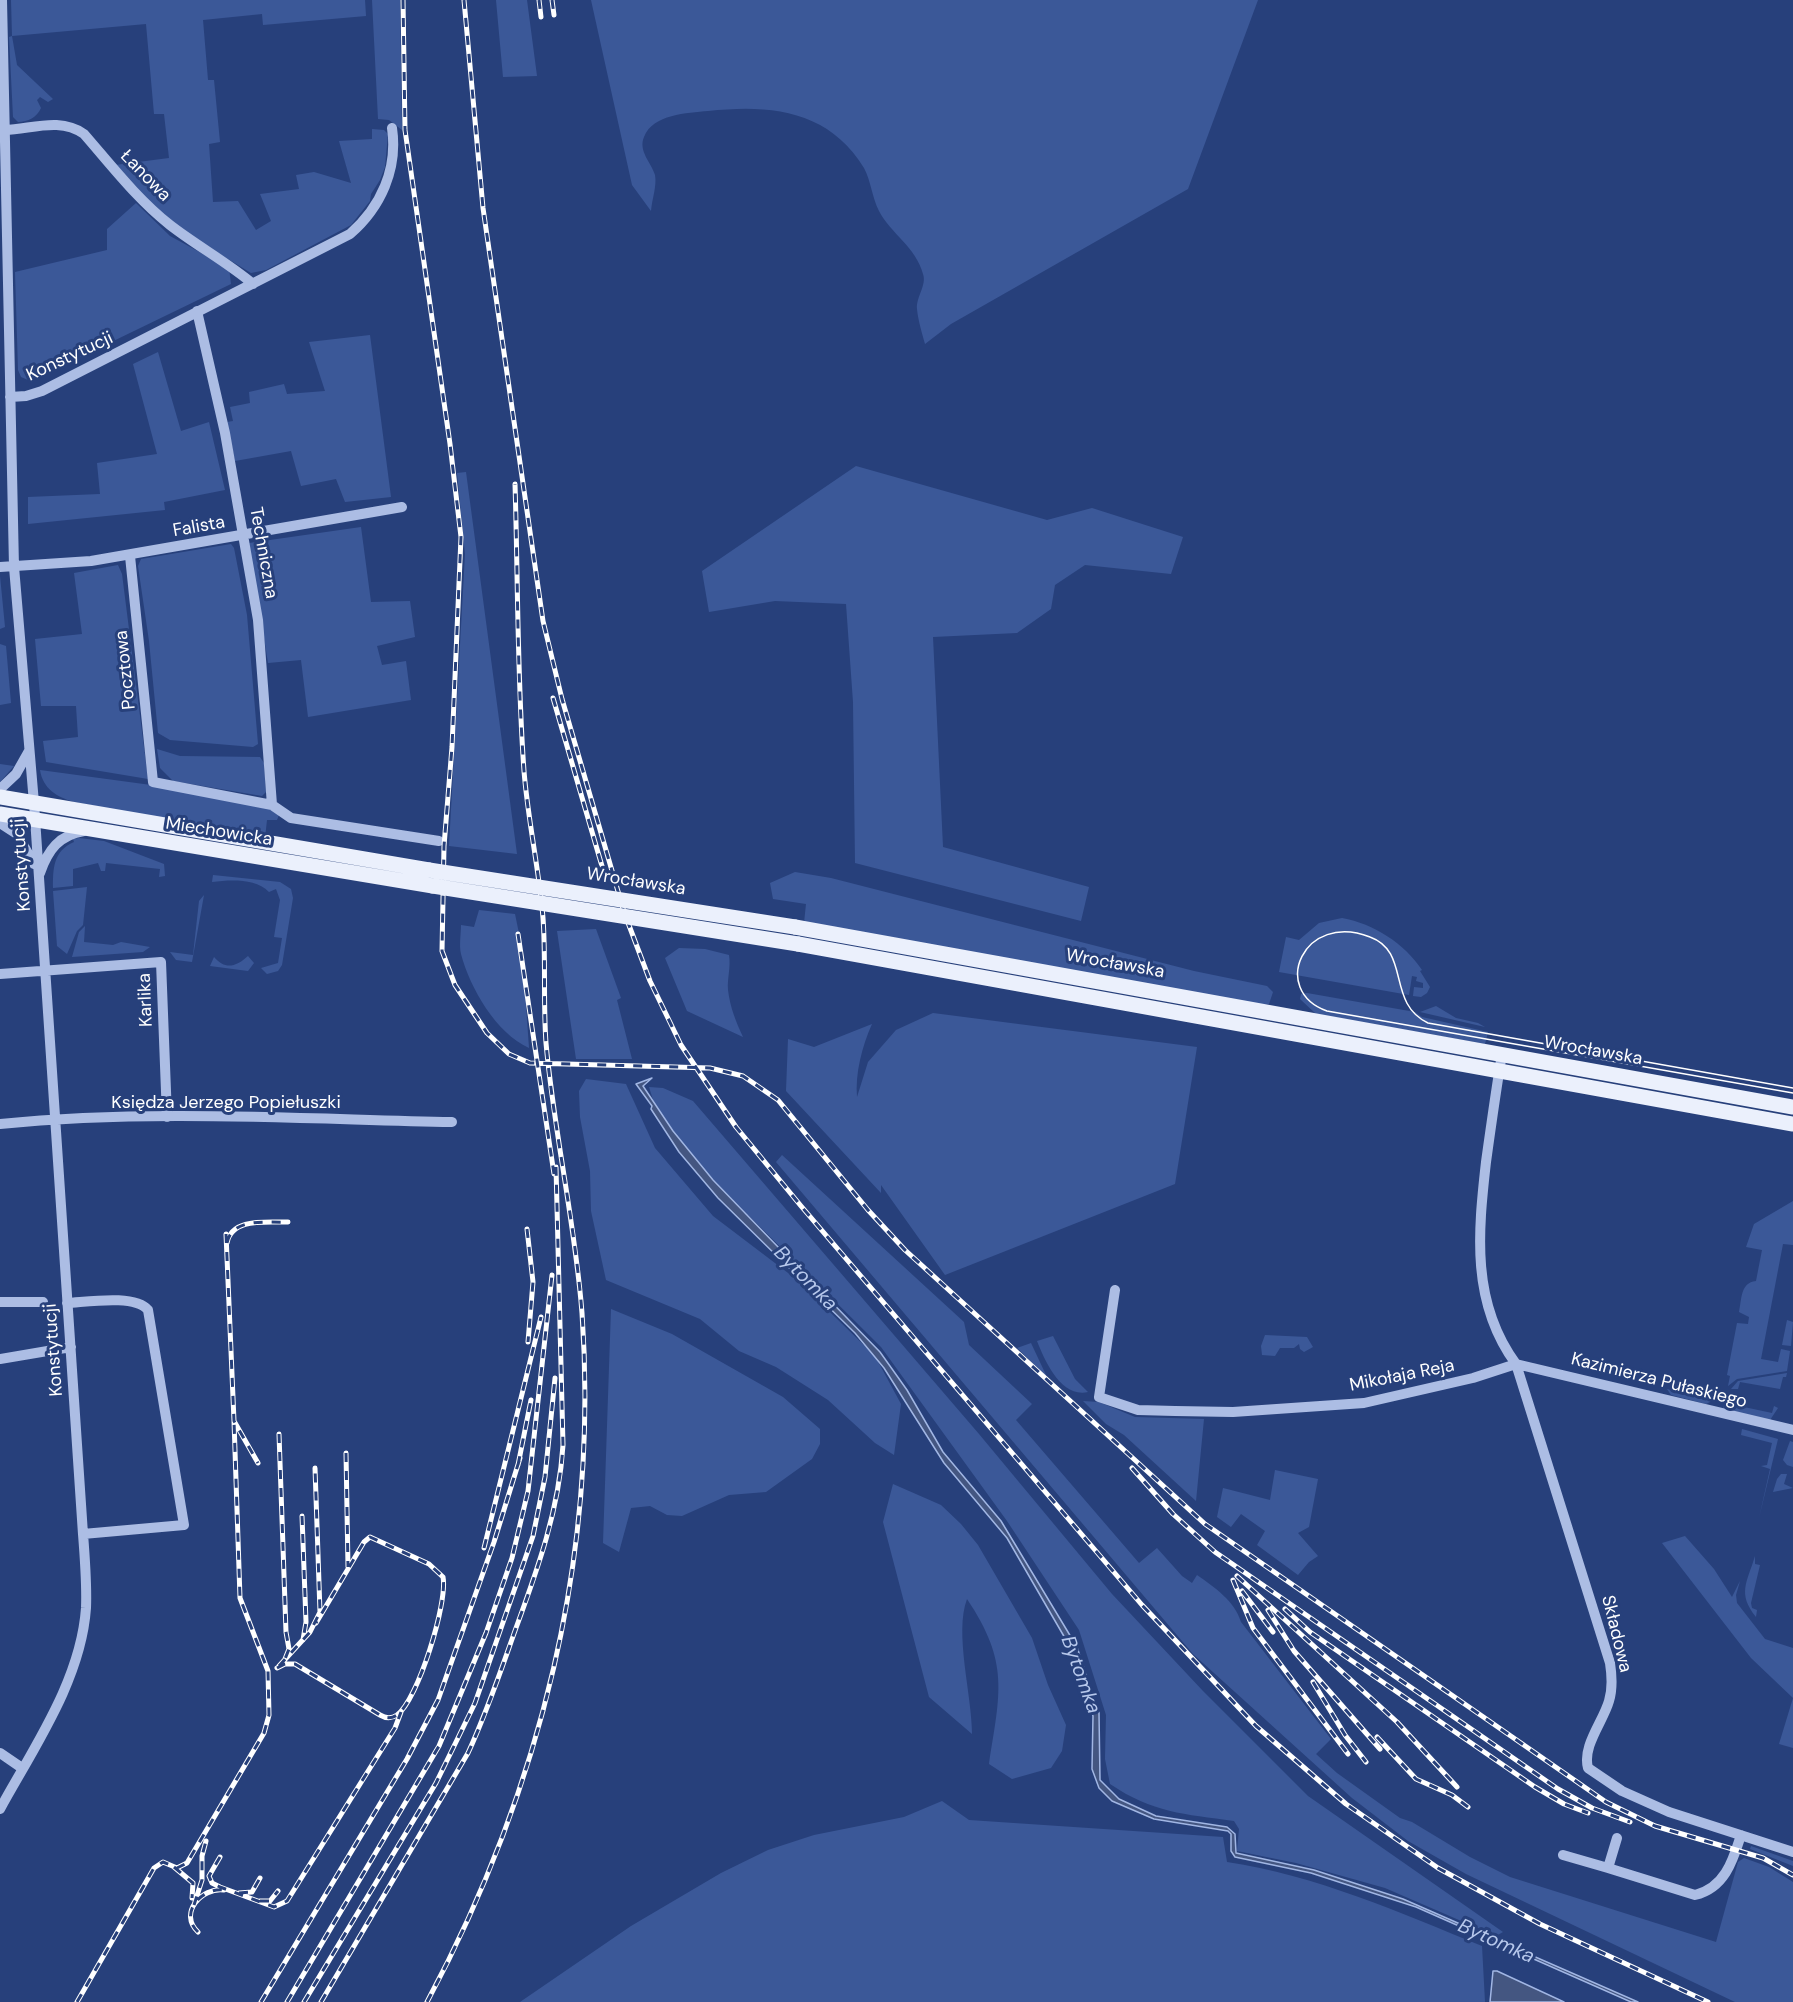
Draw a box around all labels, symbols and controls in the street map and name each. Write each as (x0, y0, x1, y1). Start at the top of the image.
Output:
street label: Łanowa (115, 146, 175, 206)
street label: Konstytucji (23, 328, 117, 386)
street label: Techniczna (244, 505, 282, 601)
street label: Falista (171, 512, 227, 542)
street label: Pocztowa (111, 629, 141, 711)
street label: Miechowicka (164, 813, 274, 851)
street label: Konstytucji (8, 818, 36, 912)
street label: Wrocławska (585, 864, 687, 900)
street label: Wrocławska (1064, 945, 1166, 983)
street label: Karlika (134, 973, 158, 1027)
street label: Wrocławska (1542, 1032, 1644, 1070)
street label: Księdza Jerzego Popiełuszki (111, 1092, 341, 1114)
water label: Bytomka (768, 1242, 842, 1316)
street label: Konstytucji (40, 1303, 68, 1397)
street label: Kazimierza Pułaskiego (1569, 1349, 1749, 1413)
street label: Mikołaja Reja (1348, 1355, 1456, 1397)
street label: Składowa (1596, 1593, 1636, 1675)
water label: Bytomka (1055, 1633, 1105, 1717)
water label: Bytomka (1454, 1915, 1538, 1969)

